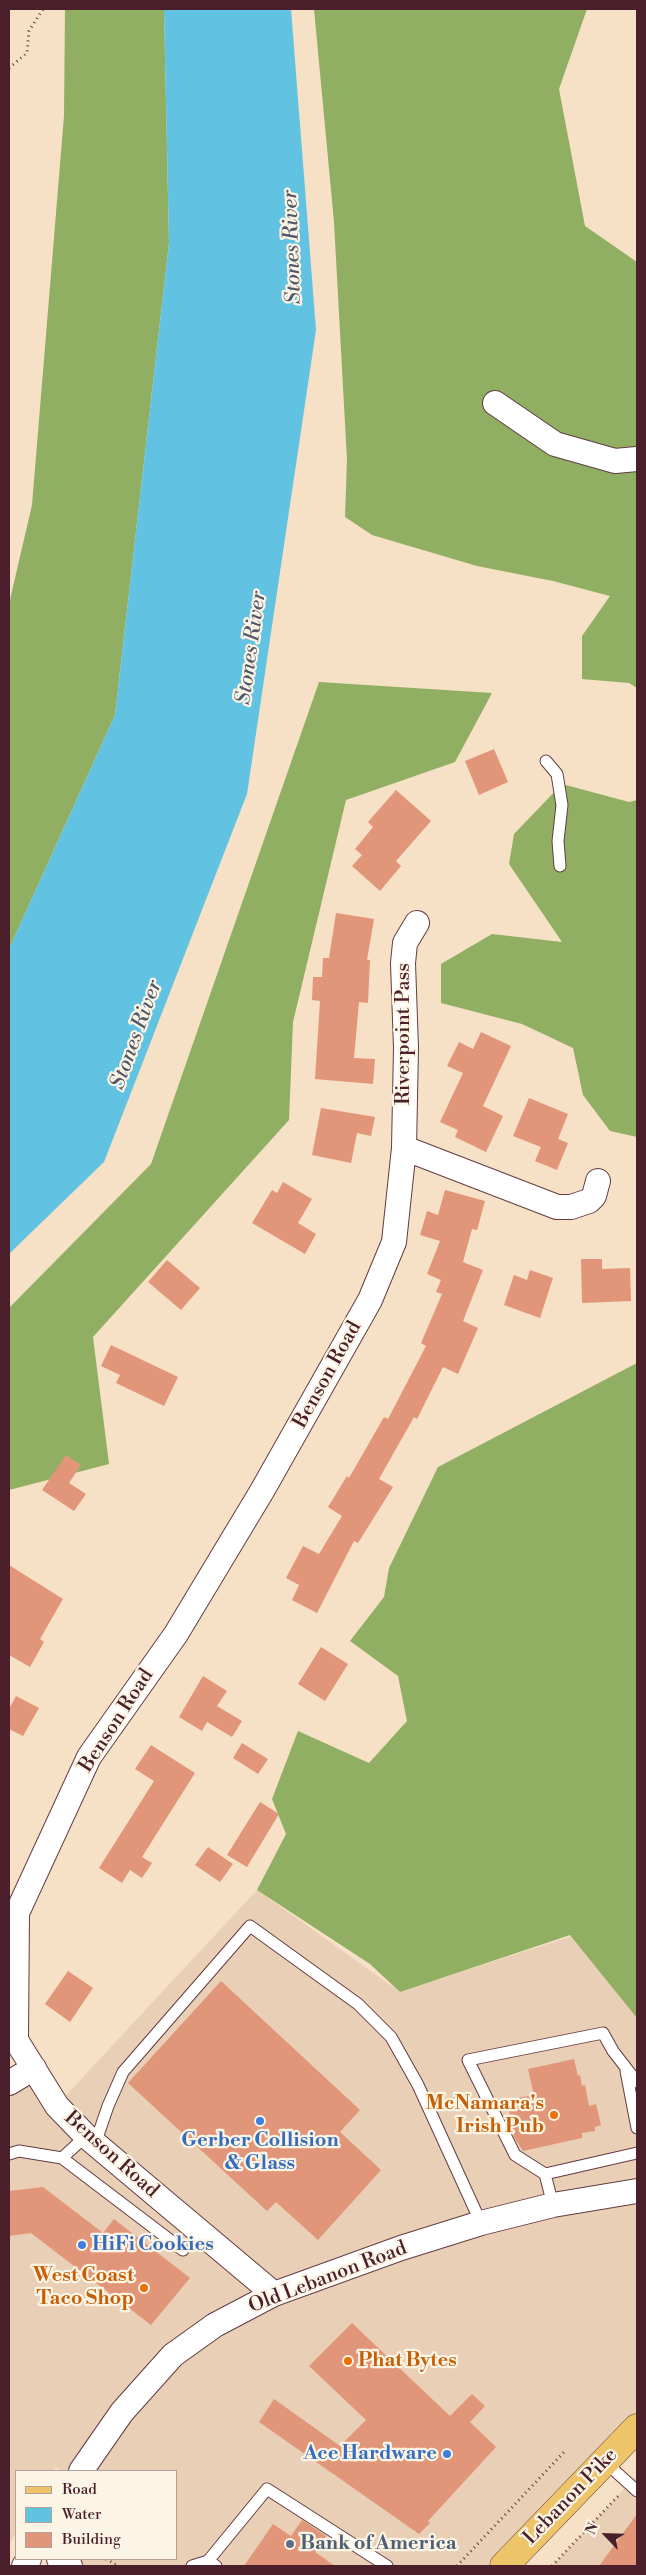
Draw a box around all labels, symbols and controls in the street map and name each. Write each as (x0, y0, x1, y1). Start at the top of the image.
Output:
water label: Stones River (278, 189, 308, 305)
water label: Stones River (232, 590, 272, 706)
street label: Riverpoint Pass (392, 963, 416, 1105)
water label: Stones River (106, 977, 168, 1093)
street label: Benson Road (289, 1317, 367, 1433)
street label: Benson Road (75, 1665, 159, 1777)
place label: McNamara's Irish Pub (425, 2092, 544, 2139)
street label: Benson Road (59, 2106, 163, 2204)
marker: McNamara's Irish Pub (548, 2109, 560, 2121)
marker: Gerber Collision & Glass (254, 2115, 266, 2127)
place label: Gerber Collision & Glass (181, 2129, 339, 2176)
place label: HiFi Cookies (92, 2233, 214, 2257)
street label: Old Lebanon Road (246, 2237, 410, 2319)
marker: HiFi Cookies (76, 2239, 88, 2251)
place label: West Coast Taco Shop (33, 2264, 134, 2311)
marker: West Coast Taco Shop (138, 2282, 150, 2294)
place label: Phat Bytes (358, 2349, 457, 2373)
marker: Phat Bytes (342, 2355, 354, 2367)
place label: Ace Hardware (303, 2442, 437, 2466)
street label: Lebanon Pike (519, 2444, 623, 2550)
marker: Ace Hardware (441, 2448, 453, 2460)
legend (15, 2470, 178, 2560)
text: Road (62, 2480, 97, 2499)
text: Water (62, 2505, 101, 2524)
north arrow (581, 2510, 631, 2560)
text: N (582, 2520, 603, 2538)
text: Building (62, 2530, 121, 2549)
place label: Bank of America (300, 2532, 457, 2556)
marker: Bank of America (284, 2538, 296, 2550)

